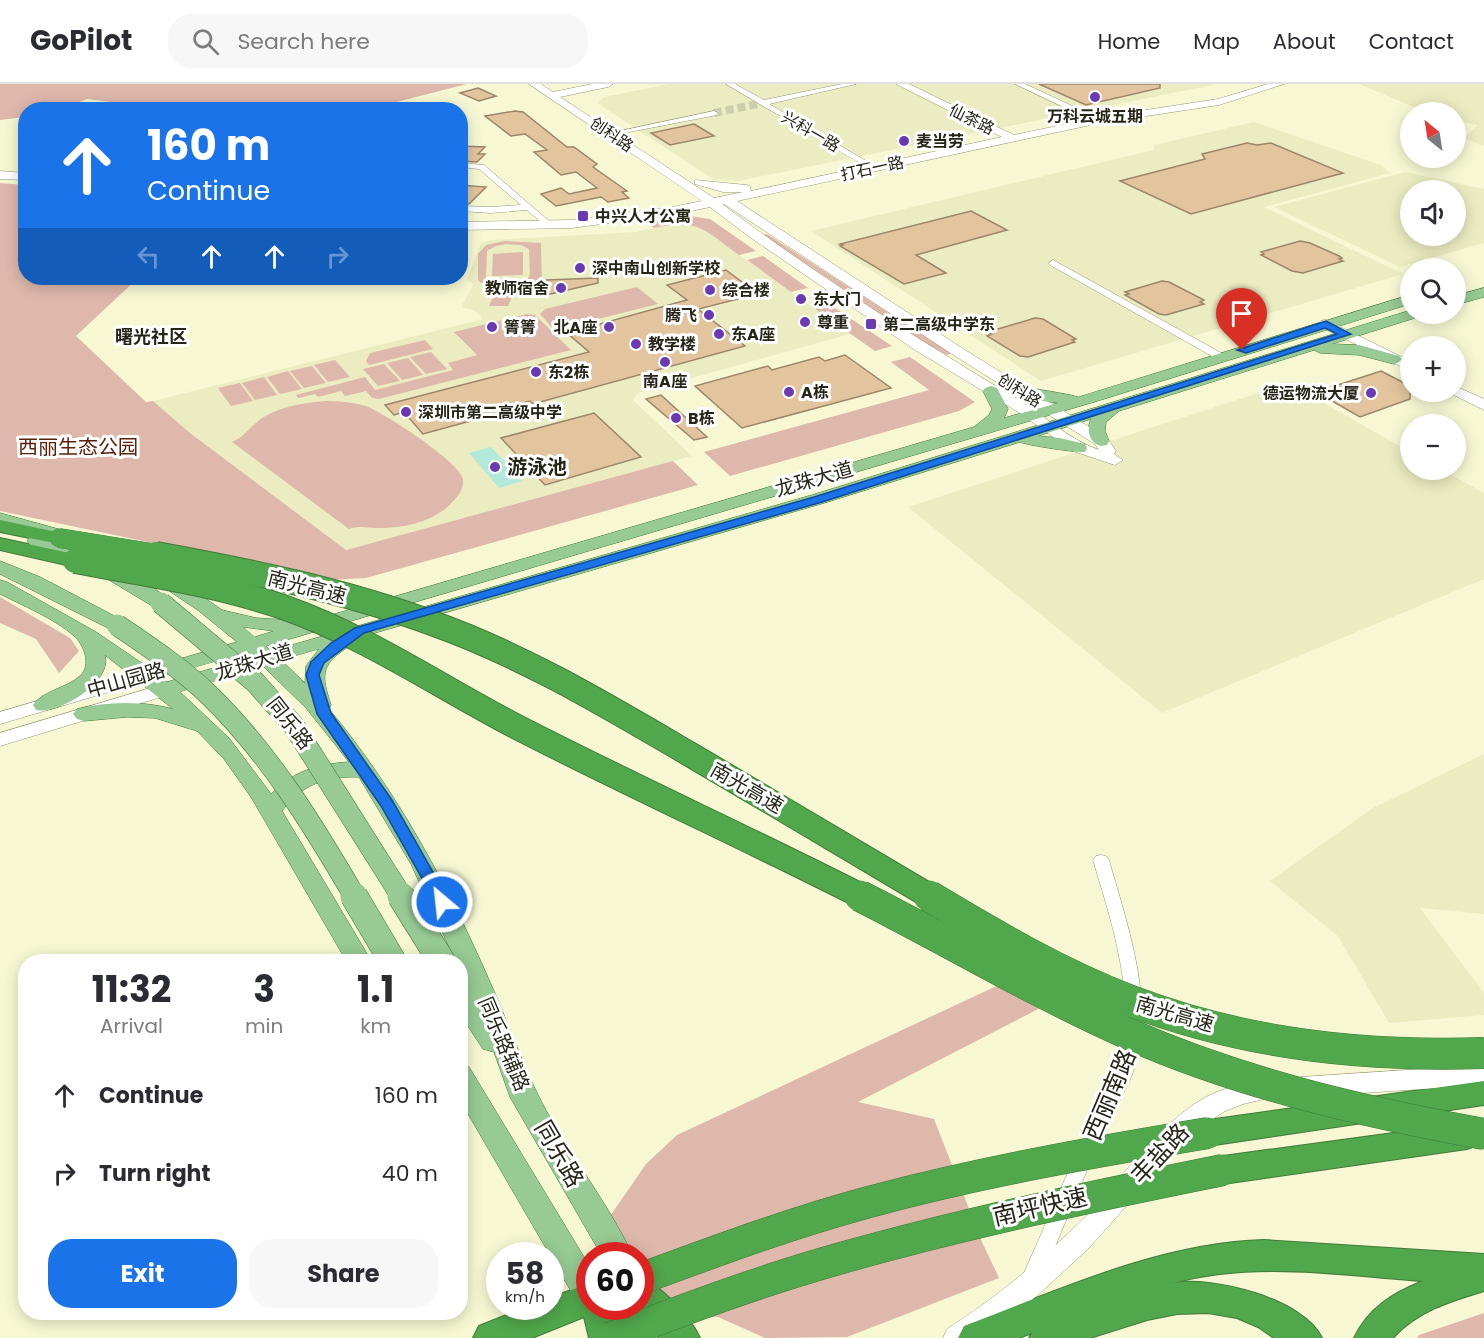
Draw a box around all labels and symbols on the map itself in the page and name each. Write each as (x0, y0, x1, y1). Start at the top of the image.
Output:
marker: 万科云城五期 (1088, 90, 1102, 104)
street label: 仙茶路 (945, 99, 998, 140)
north arrow (1400, 102, 1466, 168)
street label: 兴科一路 (777, 105, 844, 157)
place label: 万科云城五期 (1047, 105, 1143, 128)
street label: 创科路 (585, 111, 638, 157)
place label: 麦当劳 (916, 130, 964, 153)
marker: 麦当劳 (897, 134, 911, 148)
street label: 打石一路 (838, 151, 906, 186)
place label: 中兴人才公寓 (595, 205, 691, 228)
marker: 中兴人才公寓 (576, 209, 590, 223)
place label: 深中南山创新学校 (592, 257, 721, 280)
marker: 深中南山创新学校 (573, 261, 587, 275)
place label: 教师宿舍 (485, 277, 549, 300)
place label: 综合楼 (722, 279, 770, 302)
marker: 教师宿舍 (554, 281, 568, 295)
marker: 综合楼 (703, 283, 717, 297)
place label: 东大门 (813, 288, 861, 311)
pin (1216, 288, 1267, 350)
marker: 东大门 (794, 292, 808, 306)
place label: 腾飞 (665, 304, 697, 327)
marker: 腾飞 (702, 308, 716, 322)
place label: 尊重 (817, 311, 849, 334)
place label: 第二高级中学东 (883, 313, 995, 336)
marker: 尊重 (798, 315, 812, 329)
place label: 箐箐 (504, 316, 536, 339)
place label: 北A座 (553, 316, 597, 339)
marker: 第二高级中学东 (864, 317, 878, 331)
marker: 箐箐 (485, 320, 499, 334)
marker: 北A座 (602, 320, 616, 334)
place label: 东A座 (731, 323, 775, 346)
district label: 曙光社区 (115, 324, 187, 349)
marker: 东A座 (712, 327, 726, 341)
place label: 教学楼 (648, 333, 696, 356)
marker: 教学楼 (629, 337, 643, 351)
marker: 南A座 (658, 355, 672, 369)
place label: 东2栋 (548, 361, 589, 384)
marker: 东2栋 (529, 365, 543, 379)
street label: 创科路 (993, 368, 1046, 413)
place label: 南A座 (643, 370, 687, 393)
place label: A栋 (801, 381, 829, 404)
place label: 德运物流大厦 (1263, 382, 1359, 405)
marker: A栋 (782, 385, 796, 399)
marker: 德运物流大厦 (1364, 386, 1378, 400)
place label: 深圳市第二高级中学 (418, 401, 562, 424)
marker: 深圳市第二高级中学 (399, 405, 413, 419)
place label: B栋 (688, 407, 715, 430)
marker: B栋 (669, 411, 683, 425)
park label: 西丽生态公园 (18, 433, 138, 461)
place label: 游泳池 (507, 453, 567, 481)
street label: 龙珠大道 (772, 455, 856, 503)
marker: 游泳池 (488, 460, 502, 474)
street label: 南光高速 (265, 564, 349, 610)
street label: 龙珠大道 (212, 637, 296, 687)
street label: 中山园路 (84, 656, 168, 704)
street label: 同乐路 (260, 691, 320, 755)
street label: 南光高速 (705, 756, 789, 820)
position arrow (410, 870, 474, 934)
street label: 南光高速 (1133, 990, 1217, 1038)
street label: 同乐路辅路 (472, 993, 536, 1095)
street label: 西丽南路 (1076, 1044, 1143, 1145)
street label: 同乐路 (527, 1114, 592, 1193)
street label: 丰盐路 (1123, 1116, 1196, 1191)
street label: 南坪快速 (989, 1180, 1090, 1233)
speed limit sign: 60 (576, 1242, 654, 1320)

